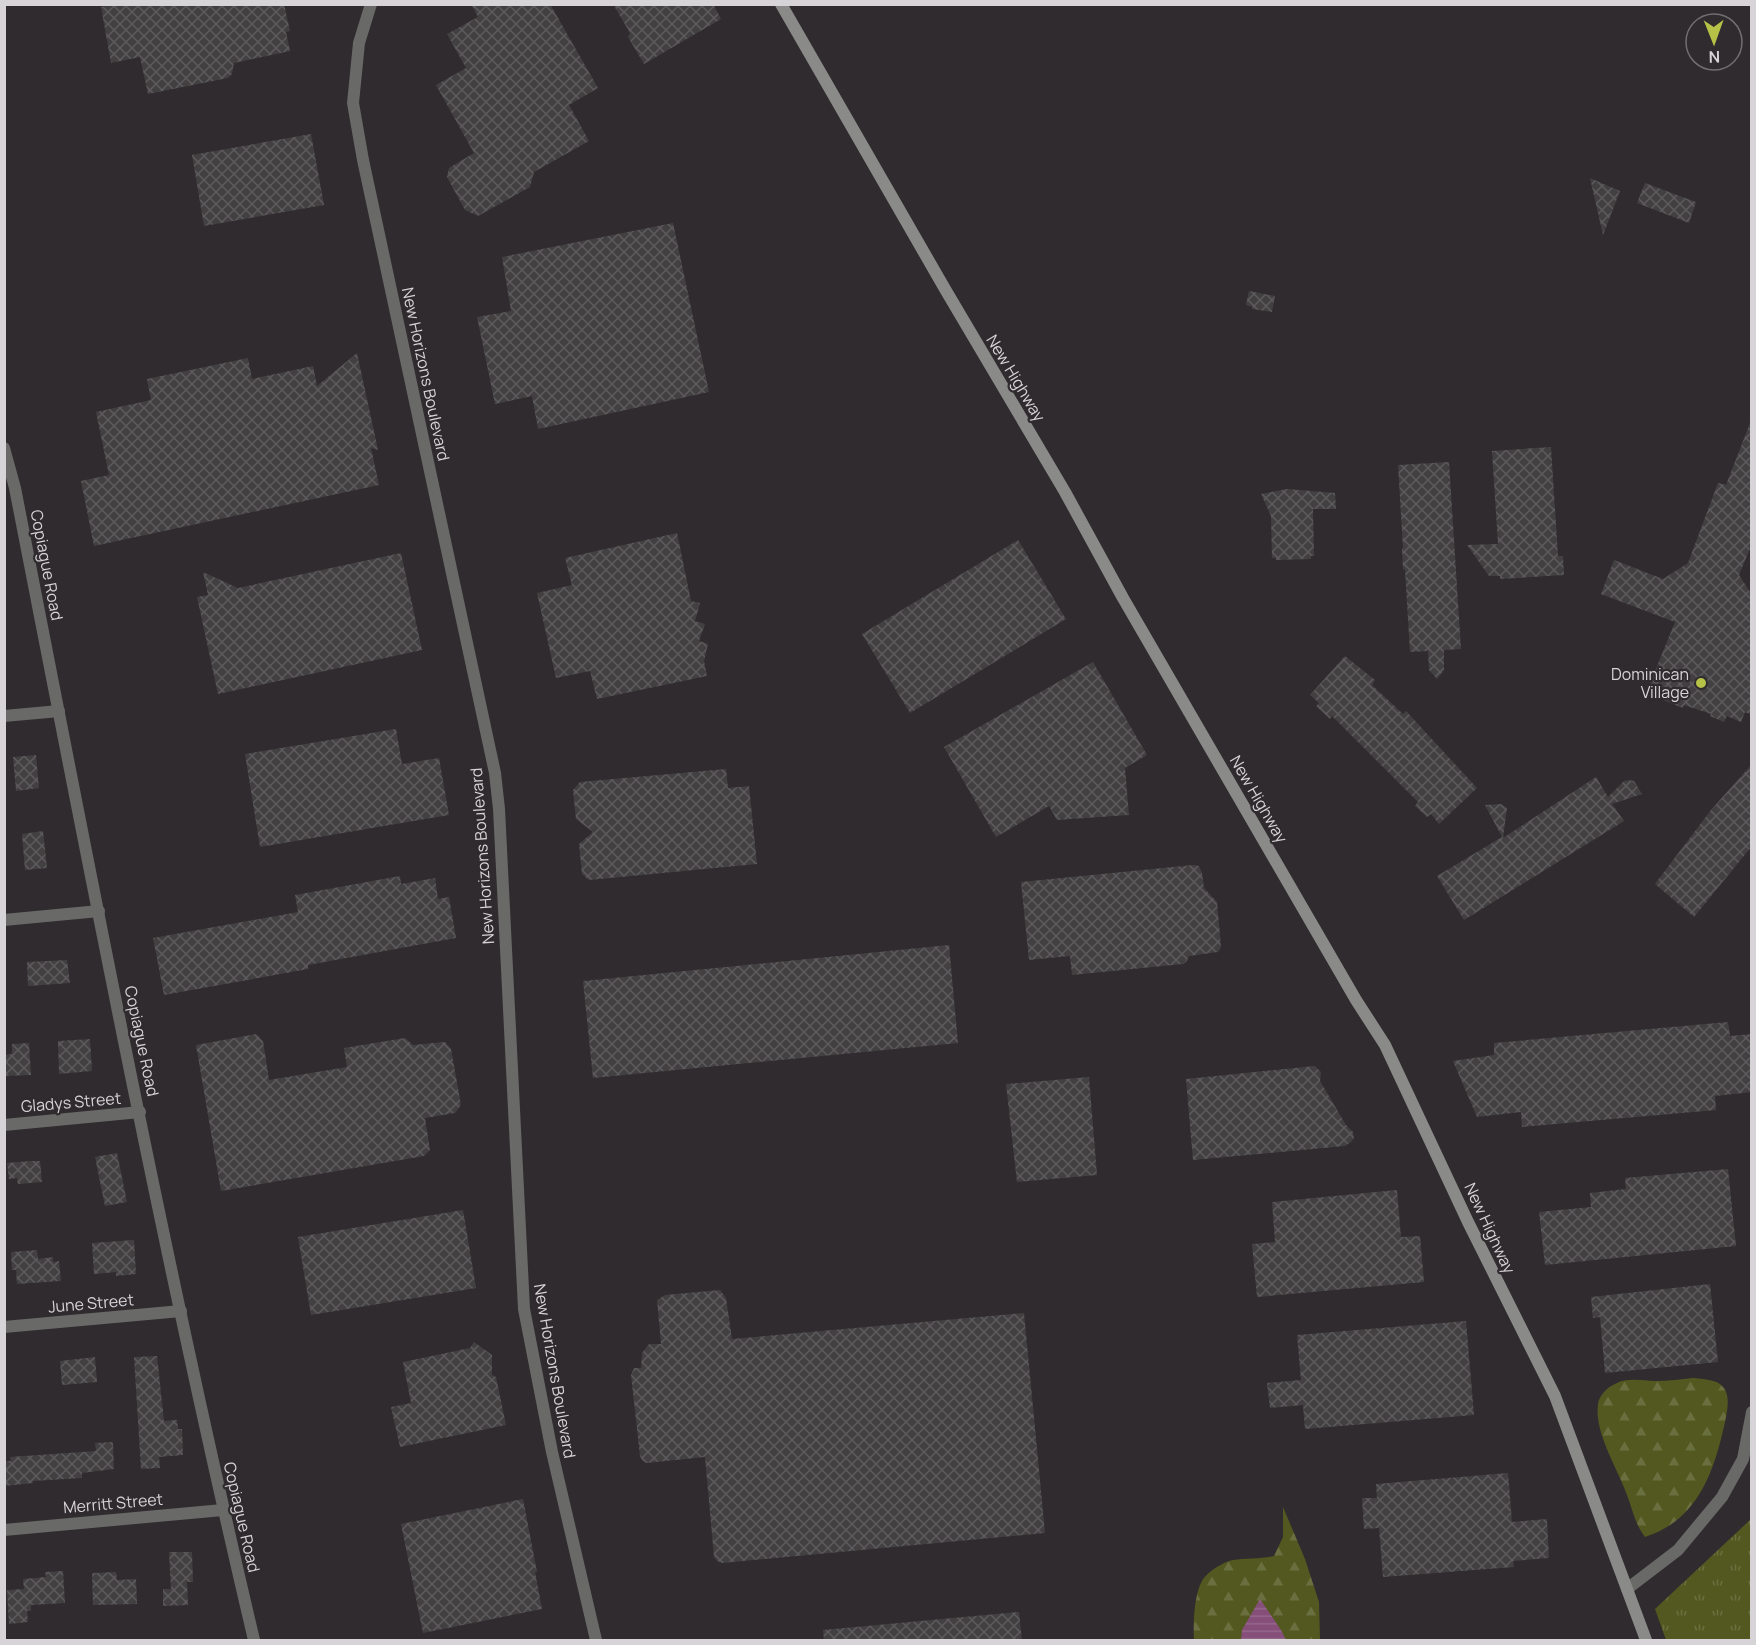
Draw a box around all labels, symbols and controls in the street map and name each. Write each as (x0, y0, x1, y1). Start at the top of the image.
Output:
north arrow (1684, 12, 1744, 72)
text: N (1708, 46, 1720, 68)
street label: New Horizons Boulevard (397, 285, 455, 463)
street label: New Highway (981, 330, 1051, 426)
street label: Copiague Road (25, 508, 69, 622)
place label: Dominican Village (1611, 663, 1689, 703)
marker: Dominican Village (1694, 676, 1708, 690)
street label: New Highway (1225, 751, 1293, 847)
street label: New Horizons Boulevard (465, 767, 499, 945)
street label: Copiague Road (120, 984, 164, 1098)
street label: Gladys Street (20, 1087, 122, 1117)
street label: New Highway (1459, 1179, 1521, 1277)
street label: New Horizons Boulevard (529, 1282, 581, 1460)
street label: June Street (47, 1288, 135, 1318)
street label: Copiague Road (219, 1460, 265, 1574)
street label: Merritt Street (62, 1488, 164, 1518)

